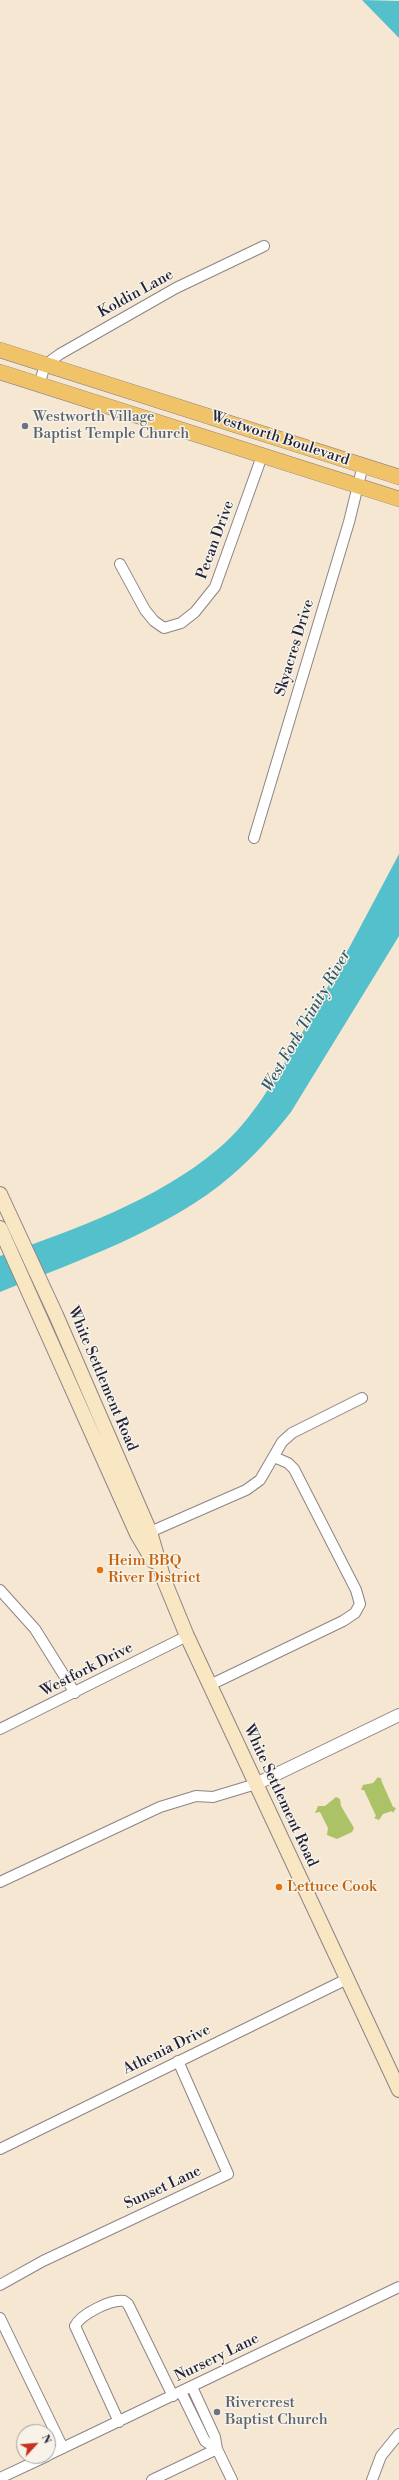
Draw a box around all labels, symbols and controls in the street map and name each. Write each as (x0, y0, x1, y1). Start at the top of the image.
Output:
street label: Koldin Lane (95, 266, 177, 322)
place label: Westworth Village Baptist Temple Church (33, 408, 189, 443)
street label: Westworth Boulevard (208, 408, 352, 470)
marker: Westworth Village Baptist Temple Church (20, 421, 30, 431)
street label: Pecan Drive (193, 498, 239, 582)
street label: Skyacres Drive (272, 597, 318, 699)
water label: West Fork Trinity River (258, 947, 356, 1095)
street label: White Settlement Road (63, 1304, 141, 1454)
place label: Heim BBQ River District (108, 1552, 201, 1587)
marker: Heim BBQ River District (95, 1565, 105, 1575)
street label: Westfork Drive (38, 1639, 136, 1701)
street label: White Settlement Road (239, 1722, 321, 1870)
place label: Lettuce Cook (287, 1878, 377, 1896)
marker: Lettuce Cook (274, 1882, 284, 1892)
street label: Athenia Drive (120, 2021, 214, 2079)
street label: Sunset Lane (122, 2162, 204, 2214)
street label: Nursery Lane (172, 2330, 262, 2386)
place label: Rivercrest Baptist Church (225, 2394, 328, 2429)
marker: Rivercrest Baptist Church (212, 2407, 222, 2417)
north arrow (16, 2424, 56, 2464)
text: N (38, 2432, 54, 2446)

